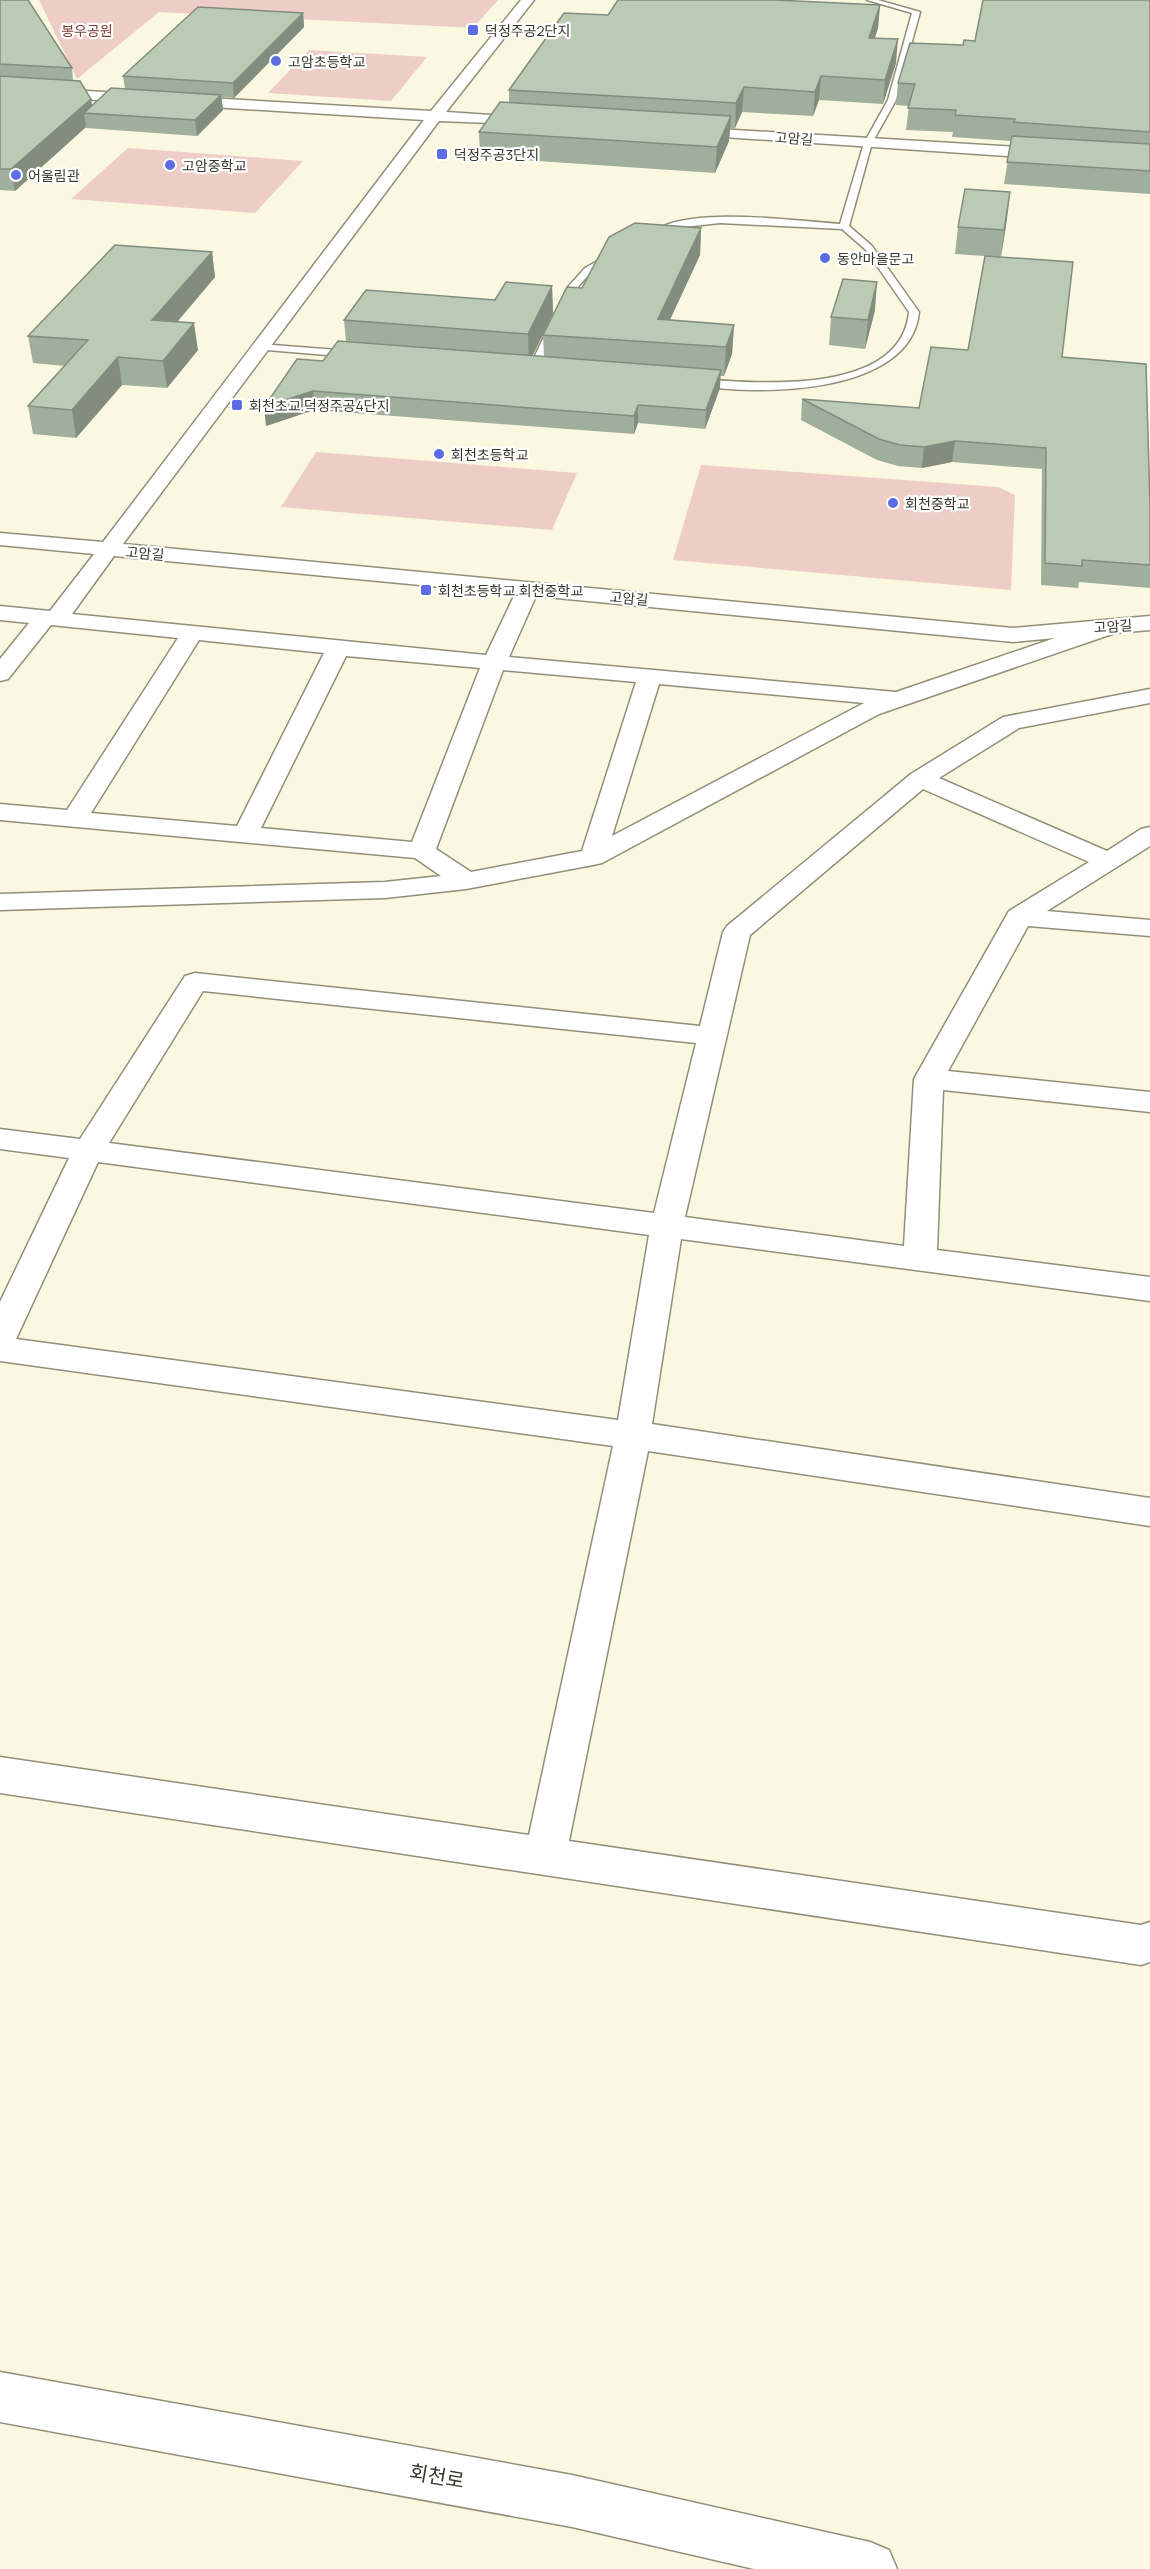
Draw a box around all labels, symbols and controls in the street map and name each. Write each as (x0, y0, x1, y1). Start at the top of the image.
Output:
park label: 봉우공원 (61, 21, 113, 40)
place label: 덕정주공2단지 (485, 21, 570, 40)
marker: 덕정주공2단지 (466, 23, 480, 37)
place label: 고암초등학교 (288, 52, 365, 71)
marker: 고암초등학교 (269, 54, 283, 68)
street label: 고암길 (774, 127, 814, 149)
place label: 덕정주공3단지 (454, 145, 539, 164)
marker: 덕정주공3단지 (435, 147, 449, 161)
place label: 고암중학교 (182, 156, 247, 175)
marker: 고암중학교 (163, 158, 177, 172)
place label: 어울림관 (28, 166, 80, 185)
marker: 어울림관 (9, 168, 23, 182)
place label: 동안마을문고 (837, 249, 914, 268)
marker: 동안마을문고 (818, 251, 832, 265)
place label: 회천초교.덕정주공4단지 (249, 396, 390, 415)
marker: 회천초교.덕정주공4단지 (230, 398, 244, 412)
place label: 회천초등학교 (451, 445, 528, 464)
marker: 회천초등학교 (432, 447, 446, 461)
place label: 회천중학교 (905, 494, 970, 513)
marker: 회천중학교 (886, 496, 900, 510)
street label: 고암길 (125, 542, 165, 564)
place label: 회천초등학교.회천중학교 (438, 581, 583, 600)
marker: 회천초등학교.회천중학교 (419, 583, 433, 597)
street label: 고암길 (609, 587, 649, 609)
street label: 고암길 (1093, 615, 1133, 637)
street label: 회천로 (407, 2458, 467, 2494)

